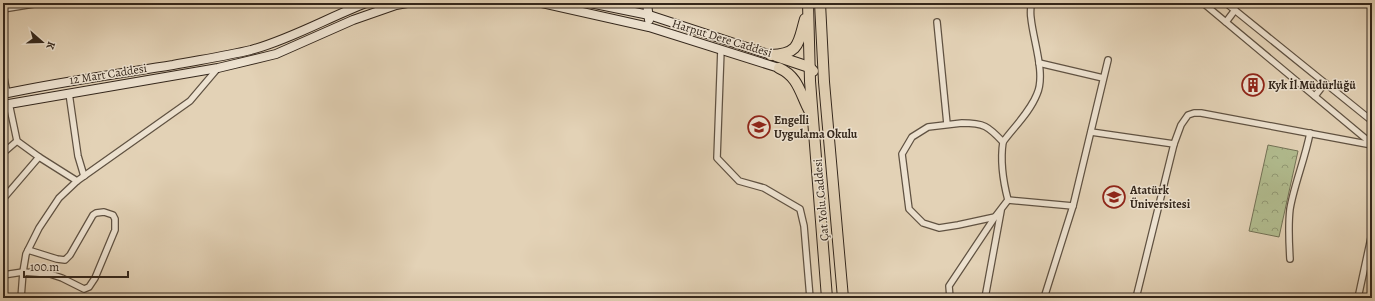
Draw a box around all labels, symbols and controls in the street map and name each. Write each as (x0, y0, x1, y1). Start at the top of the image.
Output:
street label: Harput Dere Caddesi (670, 15, 774, 61)
north arrow (22, 22, 62, 62)
text: K (42, 39, 59, 52)
street label: 12 Mart Caddesi (68, 60, 148, 88)
building icon: Kyk İl Müdürlüğü (1240, 72, 1266, 98)
place label: Kyk İl Müdürlüğü (1268, 77, 1356, 93)
place label: Engelli Uygulama Okulu (774, 112, 858, 142)
school or university icon: Engelli Uygulama Okulu (746, 114, 772, 140)
street label: Çat Yolu Caddesi (809, 158, 833, 242)
place label: Atatürk Üniversitesi (1129, 182, 1191, 212)
school or university icon: Atatürk Üniversitesi (1101, 184, 1127, 210)
scale bar (24, 253, 128, 279)
text: 100 m (30, 259, 59, 275)

